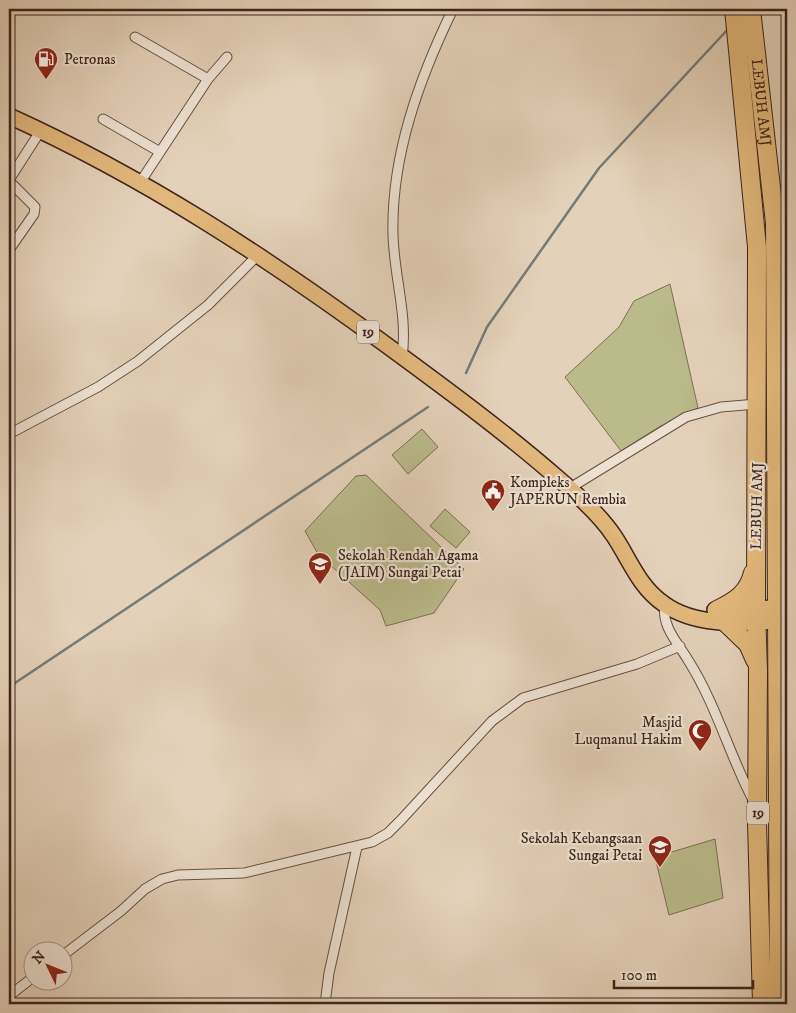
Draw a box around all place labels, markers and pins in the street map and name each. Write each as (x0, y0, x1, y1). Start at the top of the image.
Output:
fuel station icon: Petronas (33, 46, 59, 80)
place label: Petronas (64, 50, 116, 69)
place label: Kompleks JAPERUN Rembia (508, 473, 627, 509)
public building icon: Kompleks JAPERUN Rembia (480, 478, 506, 512)
place label: Sekolah Rendah Agama (JAIM) Sungai Petai (338, 546, 479, 582)
school or university icon: Sekolah Rendah Agama (JAIM) Sungai Petai (307, 551, 333, 585)
place label: Masjid Luqmanul Hakim (575, 713, 683, 749)
mosque icon: Masjid Luqmanul Hakim (687, 718, 713, 752)
place label: Sekolah Kebangsaan Sungai Petai (521, 829, 642, 865)
school or university icon: Sekolah Kebangsaan Sungai Petai (647, 834, 673, 868)

